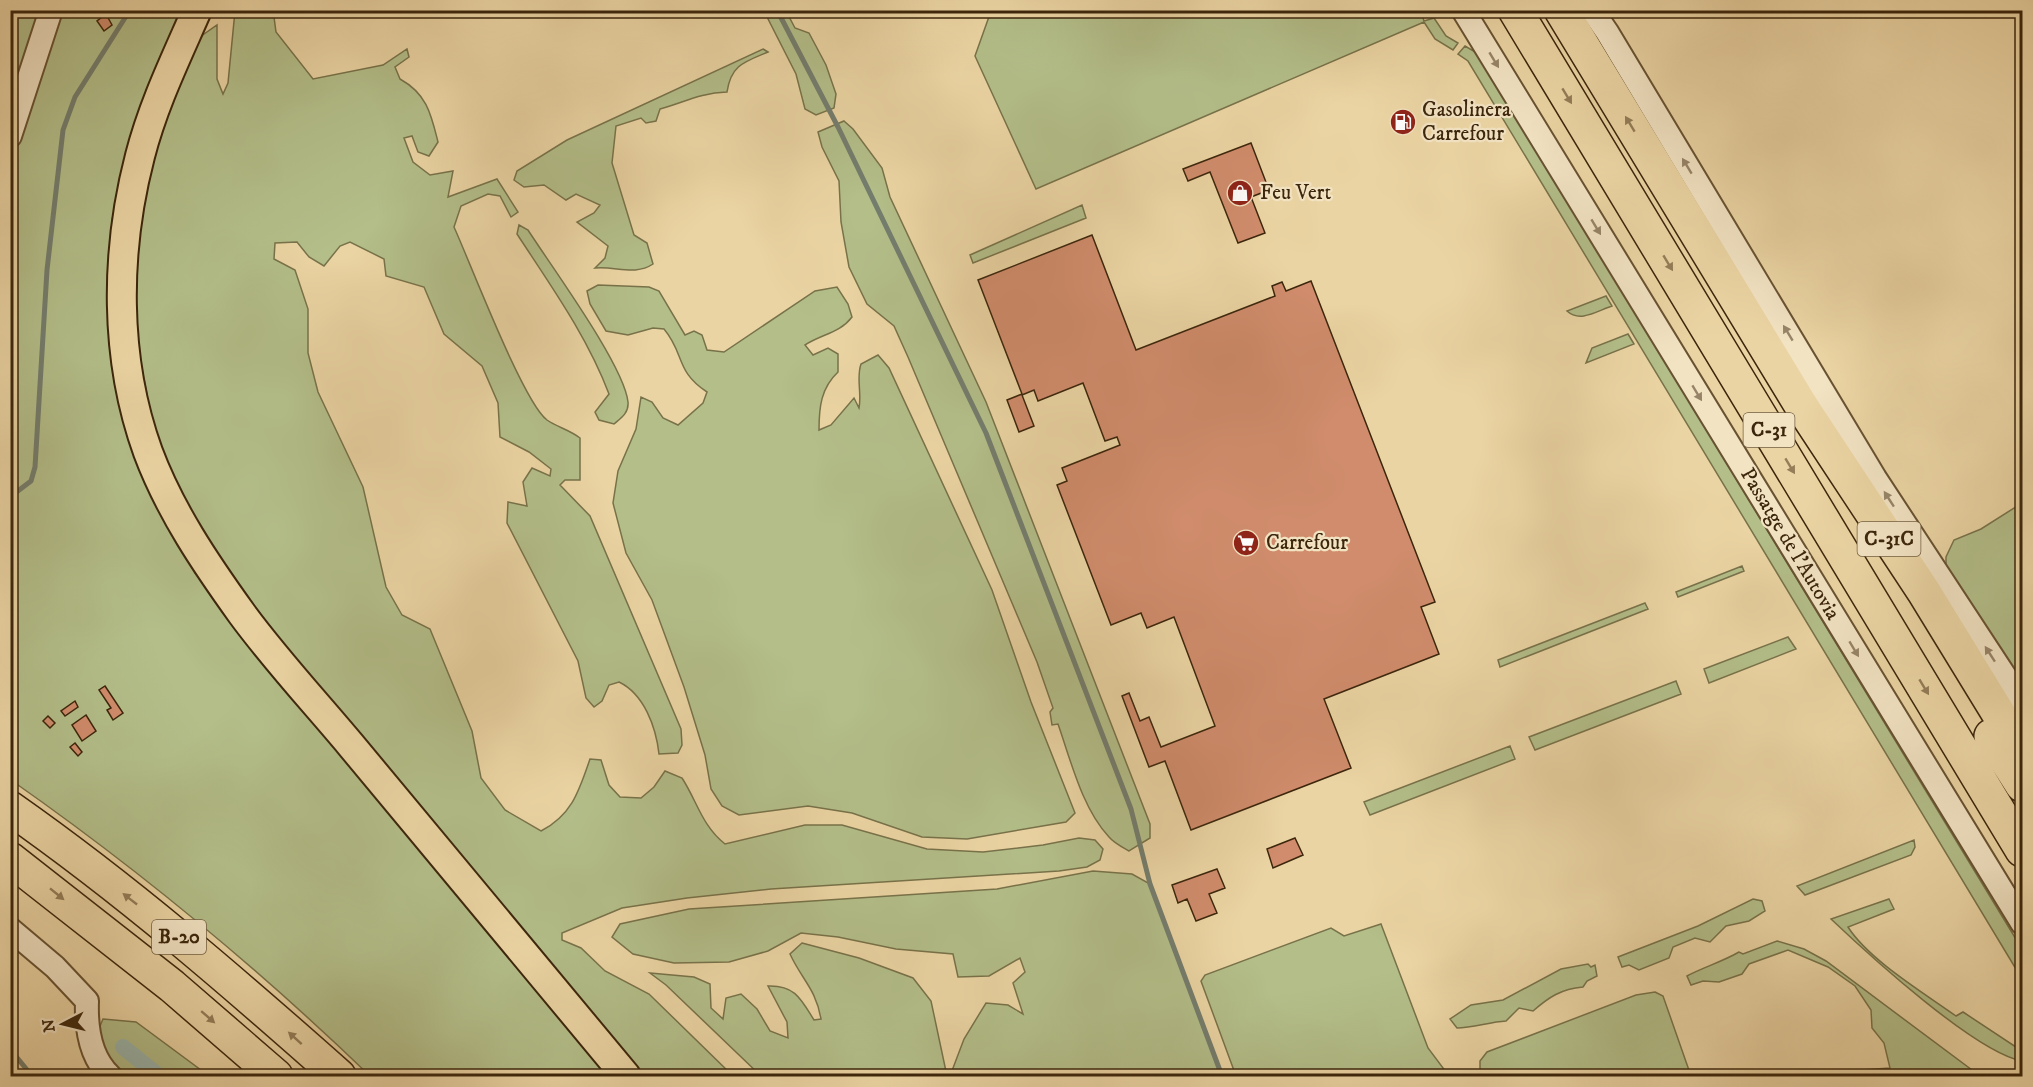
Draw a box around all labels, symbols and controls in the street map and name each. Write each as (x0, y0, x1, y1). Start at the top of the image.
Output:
one-way arrow (1488, 52, 1499, 68)
one-way arrow (1561, 88, 1572, 104)
place label: Gasolinera Carrefour (1422, 97, 1511, 147)
fuel station icon: Gasolinera Carrefour (1388, 107, 1418, 137)
one-way arrow (1624, 116, 1635, 132)
one-way arrow (1682, 158, 1693, 174)
shop icon: Feu Vert (1225, 178, 1255, 208)
place label: Feu Vert (1260, 180, 1331, 206)
one-way arrow (1590, 219, 1601, 235)
one-way arrow (1662, 255, 1673, 271)
one-way arrow (1782, 325, 1793, 341)
one-way arrow (1692, 385, 1703, 401)
road number: C-31 (1744, 413, 1794, 447)
one-way arrow (1785, 458, 1796, 474)
street label: Passatge de l'Autovia (1734, 463, 1846, 625)
one-way arrow (1883, 492, 1895, 508)
road number: C-31C (1858, 522, 1920, 556)
supermarket icon: Carrefour (1231, 528, 1261, 558)
place label: Carrefour (1266, 530, 1348, 556)
one-way arrow (1849, 641, 1860, 657)
one-way arrow (1985, 646, 1996, 662)
one-way arrow (1919, 679, 1929, 696)
one-way arrow (49, 888, 65, 901)
one-way arrow (122, 892, 138, 905)
road number: B-20 (152, 920, 206, 954)
north arrow (33, 994, 93, 1054)
one-way arrow (200, 1011, 216, 1024)
text: N (38, 1018, 60, 1033)
one-way arrow (288, 1032, 303, 1045)

